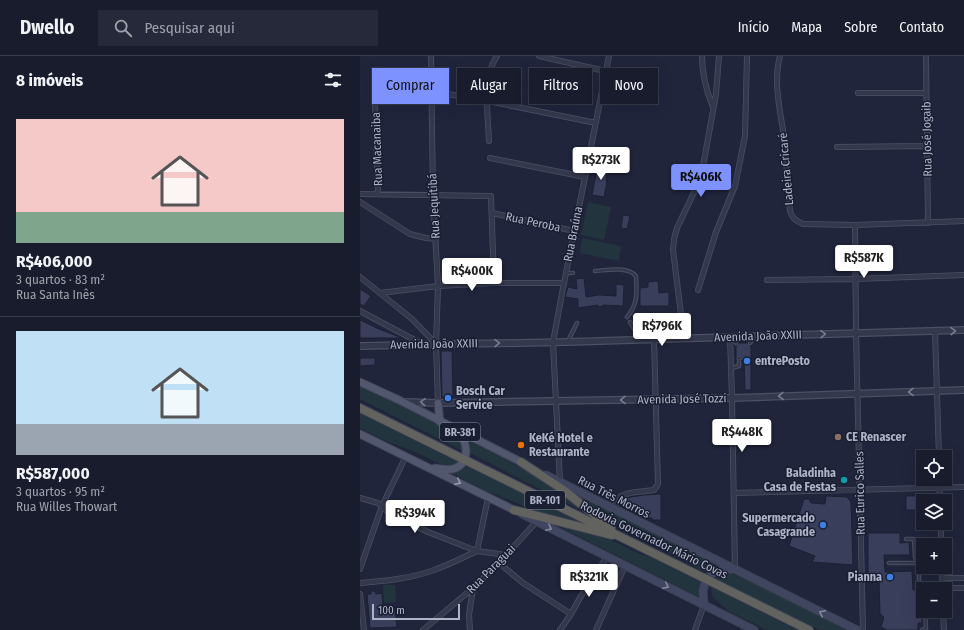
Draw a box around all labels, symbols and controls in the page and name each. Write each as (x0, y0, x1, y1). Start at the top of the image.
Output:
search box (98, 10, 378, 46)
text: Dwello (20, 16, 74, 39)
icon: search (112, 17, 134, 39)
text: Pesquisar aqui (144, 19, 235, 37)
text: Início (738, 19, 769, 36)
text: Mapa (791, 19, 822, 36)
text: Sobre (844, 19, 877, 36)
text: Contato (899, 19, 944, 36)
chip: Comprar (372, 68, 449, 104)
chip: Alugar (457, 68, 521, 104)
chip: Filtros (529, 68, 592, 104)
chip: Novo (600, 68, 658, 104)
icon: filters (322, 69, 344, 91)
text: 8 imóveis (16, 70, 83, 91)
street label: Rua José Jogaib (919, 101, 935, 177)
street label: Rua Macanaiba (369, 112, 385, 186)
street label: Ladeira Cricaré (776, 132, 796, 206)
icon: home (144, 145, 216, 217)
pin: R$273K (568, 147, 634, 181)
text: R$273K (582, 152, 620, 167)
pin: R$406K (668, 164, 734, 198)
text: R$406K (680, 169, 722, 184)
street label: Rua Jequitibá (425, 173, 443, 239)
street label: Rua Braúna (561, 205, 585, 263)
street label: Rua Peroba (504, 209, 562, 235)
pin: R$587K (831, 245, 897, 279)
text: R$587K (844, 250, 884, 265)
text: R$406,000 (16, 251, 92, 272)
pin: R$400K (439, 258, 505, 292)
text: R$400K (451, 263, 493, 278)
text: 3 quartos · 83 m² (16, 272, 105, 287)
text: Rua Santa Inês (16, 287, 95, 302)
pin: R$796K (629, 313, 695, 347)
text: R$796K (642, 318, 682, 333)
one-way arrow (950, 326, 956, 335)
street label: Avenida João XXIII (714, 327, 802, 345)
one-way arrow (820, 330, 826, 339)
street label: Avenida João XXIII (390, 336, 478, 352)
one-way arrow (494, 339, 500, 347)
place label: entrePosto (755, 354, 811, 368)
marker: entrePosto (742, 356, 752, 366)
icon: home (144, 357, 216, 429)
place label: Bosch Car Service (456, 384, 506, 412)
one-way arrow (908, 388, 914, 396)
street label: Avenida José Tozzi (637, 391, 727, 407)
one-way arrow (778, 392, 784, 400)
marker: Bosch Car Service (443, 393, 453, 403)
one-way arrow (620, 396, 626, 404)
one-way arrow (420, 398, 426, 407)
pin: R$448K (709, 419, 775, 453)
road number: BR-381 (440, 423, 480, 441)
text: R$448K (721, 424, 763, 439)
place label: CE Renascer (846, 430, 907, 444)
place label: KeKé Hotel e Restaurante (529, 431, 593, 459)
marker: CE Renascer (833, 432, 843, 442)
marker: KeKé Hotel e Restaurante (516, 440, 526, 450)
map controls (916, 450, 952, 618)
button: locate (916, 450, 952, 486)
street label: Rua Eurico Salles (852, 451, 868, 535)
text: R$587,000 (16, 463, 90, 484)
place label: Baladinha Casa de Festas (764, 466, 837, 494)
street label: Rua Três Morros (576, 473, 652, 521)
marker: Baladinha Casa de Festas (839, 475, 849, 485)
one-way arrow (454, 477, 461, 485)
text: 3 quartos · 95 m² (16, 484, 105, 499)
road number: BR-101 (525, 491, 565, 509)
button: layers (916, 494, 952, 530)
street label: Rodovia Governador Mário Covas (578, 498, 730, 582)
text: Rua Willes Thowart (16, 499, 117, 514)
pin: R$394K (382, 500, 448, 534)
text: R$394K (395, 505, 435, 520)
place label: Supermercado Casagrande (742, 511, 816, 539)
marker: Supermercado Casagrande (818, 520, 828, 530)
one-way arrow (545, 523, 553, 531)
button: + (916, 538, 952, 574)
street label: Rua Paraguai (464, 542, 518, 596)
pin: R$321K (556, 564, 622, 598)
text: R$321K (570, 569, 608, 584)
place label: Pianna (848, 570, 882, 584)
marker: Pianna (885, 572, 895, 582)
one-way arrow (662, 581, 669, 589)
button: − (916, 582, 952, 618)
scale bar (372, 602, 460, 621)
text: 100 m (378, 604, 405, 617)
one-way arrow (819, 610, 827, 618)

